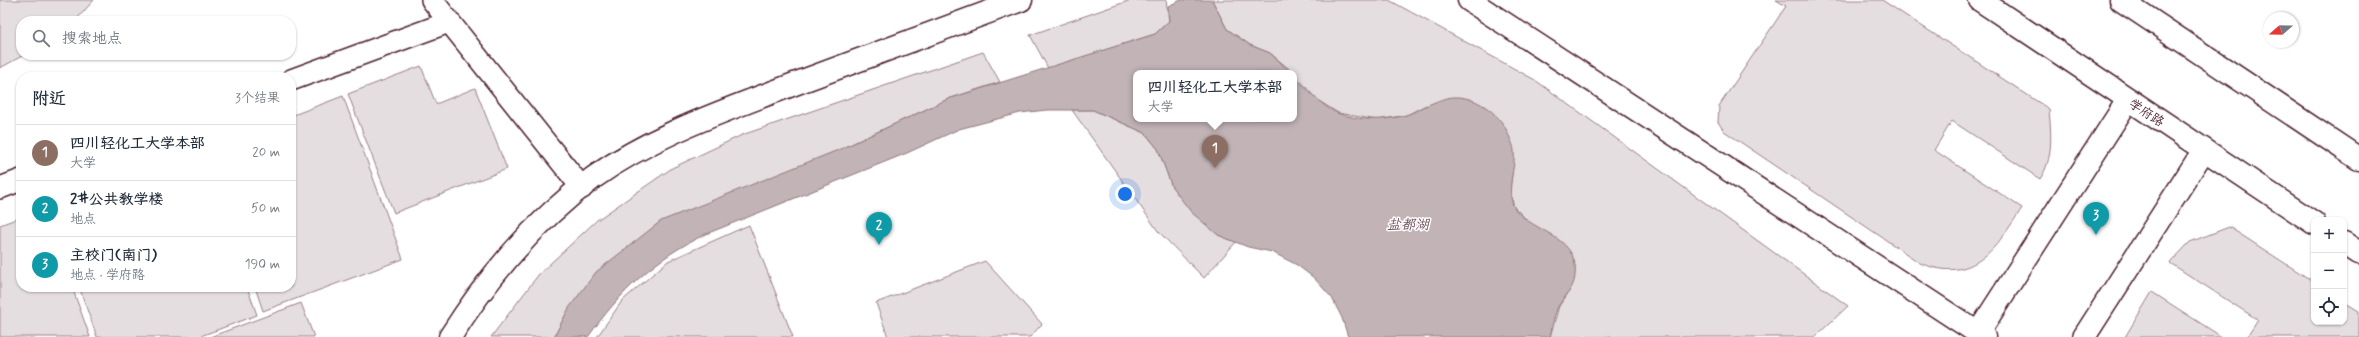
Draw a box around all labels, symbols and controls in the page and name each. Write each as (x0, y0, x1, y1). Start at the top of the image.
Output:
north arrow (2263, 12, 2299, 48)
search box (16, 16, 296, 60)
icon: search (30, 27, 52, 49)
text: 搜索地点 (62, 29, 122, 49)
popup (1133, 70, 1297, 122)
text: 四川轻化工大学本部 (1147, 78, 1283, 98)
text: 附近 (32, 88, 66, 110)
text: 3个结果 (235, 90, 280, 107)
street label: 学府路 (2125, 96, 2167, 131)
text: 大学 (1147, 99, 1174, 116)
text: 四川轻化工大学本部 (70, 134, 205, 154)
pin: 1 (1202, 135, 1228, 168)
text: 1 (42, 144, 48, 161)
text: 20 m (252, 144, 280, 161)
text: 大学 (70, 155, 96, 172)
your location (1115, 184, 1135, 204)
text: 2#公共教学楼 (70, 190, 163, 210)
text: 2 (42, 200, 48, 217)
text: 50 m (251, 200, 280, 217)
pin: 3 (2083, 202, 2109, 235)
text: 地点 (70, 211, 96, 228)
pin: 2 (866, 212, 892, 245)
water label: 盐都湖 (1387, 216, 1431, 234)
map controls (2311, 217, 2347, 325)
button: + (2311, 217, 2347, 253)
text: 主校门(南门) (70, 246, 157, 266)
button: − (2311, 253, 2347, 289)
text: 3 (42, 256, 48, 273)
text: 190 m (245, 256, 280, 273)
text: 地点 · 学府路 (70, 267, 145, 284)
button: locate (2311, 289, 2347, 325)

